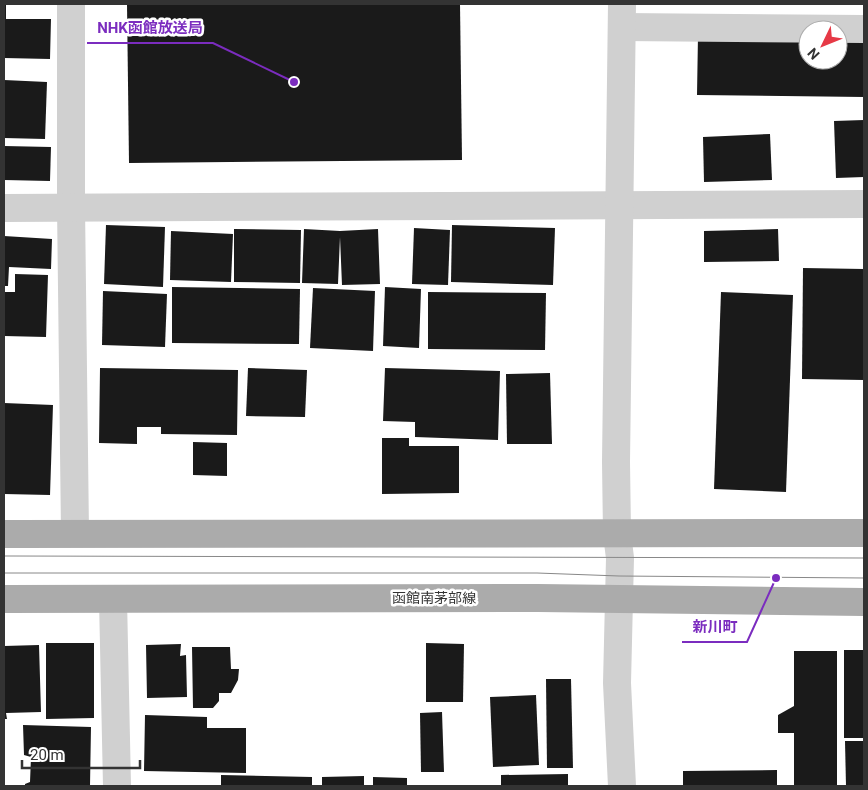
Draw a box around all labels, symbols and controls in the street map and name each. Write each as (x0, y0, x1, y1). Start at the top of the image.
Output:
callout: NHK函館放送局 (87, 13, 213, 43)
text: NHK函館放送局 (97, 19, 203, 37)
north arrow (798, 20, 848, 70)
text: N (804, 45, 823, 63)
street label: 函館南茅部線 (392, 590, 476, 606)
callout: 新川町 (682, 612, 747, 642)
text: 新川町 (692, 618, 738, 636)
scale bar (22, 738, 140, 770)
text: 20 m (30, 746, 64, 764)

